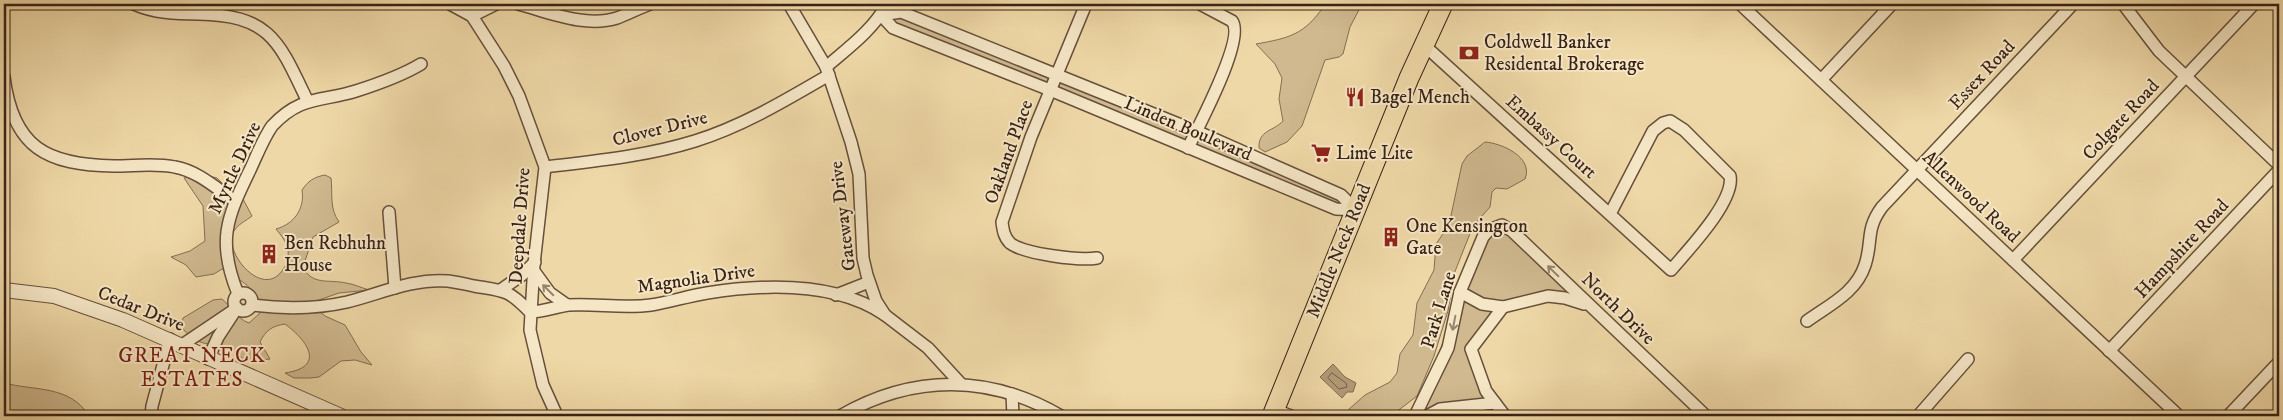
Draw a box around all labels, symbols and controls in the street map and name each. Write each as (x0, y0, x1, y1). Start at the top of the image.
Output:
place label: Coldwell Banker Residental Brokerage (1484, 31, 1644, 76)
street label: Essex Road (1944, 35, 2020, 115)
bank icon: Coldwell Banker Residental Brokerage (1458, 42, 1480, 64)
street label: Colgate Road (2078, 74, 2165, 165)
restaurant icon: Bagel Mench (1344, 86, 1366, 108)
place label: Bagel Mench (1370, 86, 1470, 109)
street label: Embassy Court (1501, 90, 1601, 184)
street label: Linden Boulevard (1121, 92, 1256, 166)
street label: Oakland Place (980, 97, 1038, 207)
street label: Clover Drive (610, 106, 710, 152)
street label: Myrtle Drive (204, 118, 266, 218)
supermarket icon: Lime Lite (1310, 142, 1332, 164)
place label: Lime Lite (1336, 142, 1413, 165)
street label: Allenwood Road (1918, 146, 2025, 248)
street label: Gateway Drive (825, 159, 861, 272)
street label: Deepdale Drive (504, 167, 536, 285)
street label: Middle Neck Road (1302, 180, 1377, 322)
street label: Hampshire Road (2130, 194, 2234, 303)
place label: One Kensington Gate (1406, 215, 1528, 260)
building icon: One Kensington Gate (1380, 226, 1402, 248)
place label: Ben Rebhuhn House (284, 232, 386, 277)
building icon: Ben Rebhuhn House (258, 243, 280, 265)
street label: Magnolia Drive (636, 259, 757, 299)
one-way arrow (1547, 265, 1560, 277)
street label: North Drive (1576, 268, 1660, 350)
street label: Park Lane (1416, 269, 1462, 351)
street label: Cedar Drive (94, 281, 188, 337)
one-way arrow (542, 284, 555, 296)
one-way arrow (1448, 315, 1458, 331)
district label: GREAT NECK ESTATES (118, 343, 266, 393)

